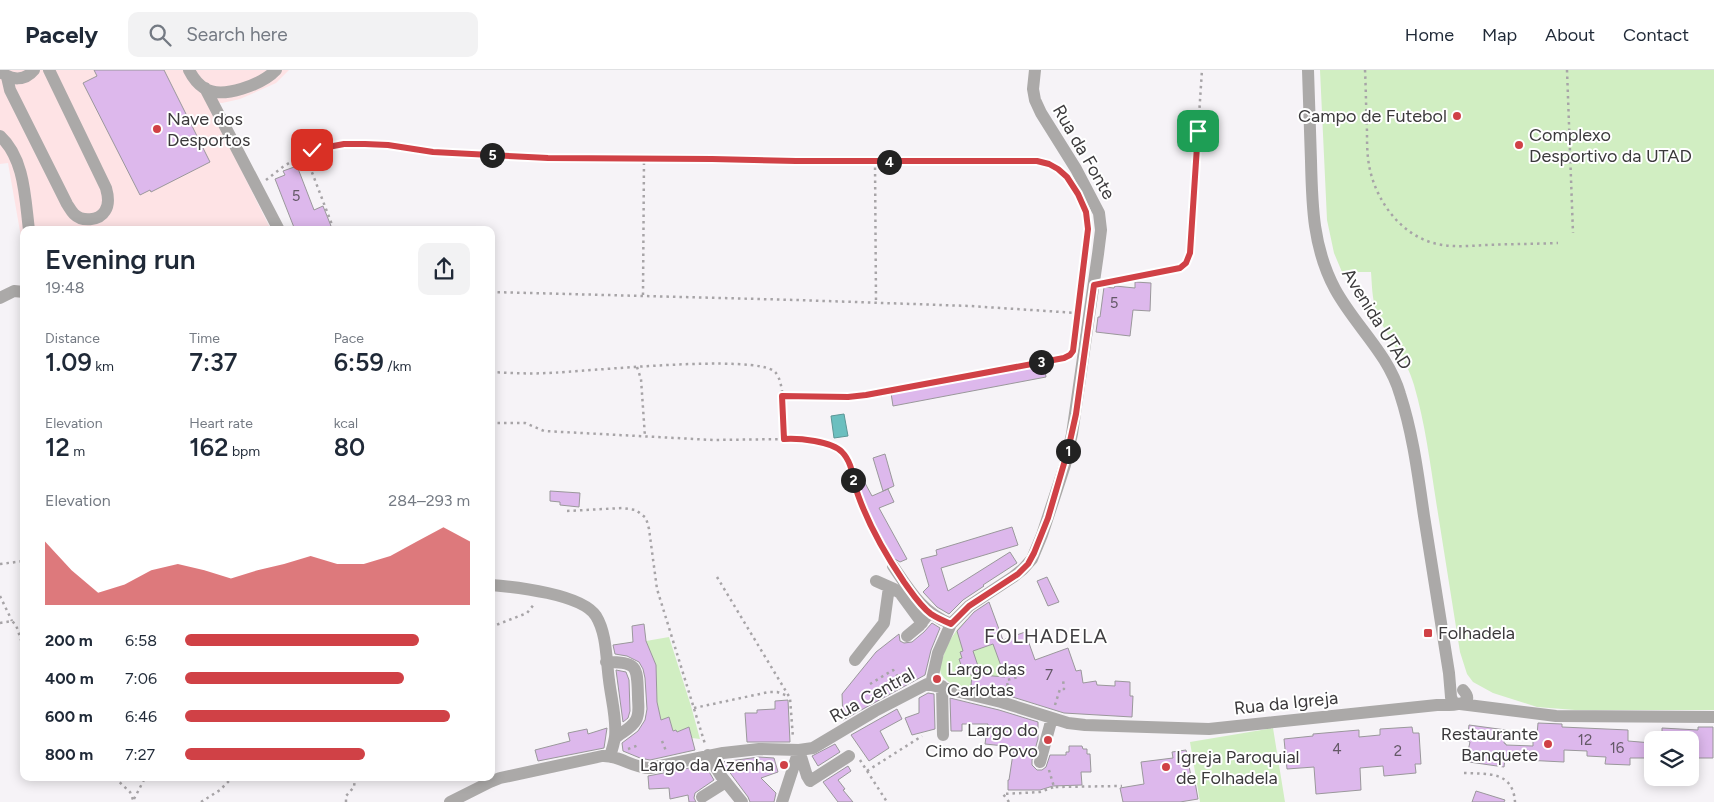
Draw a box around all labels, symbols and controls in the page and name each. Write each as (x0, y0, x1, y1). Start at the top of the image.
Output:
search box (128, 12, 478, 57)
text: Pacely (25, 20, 98, 49)
icon: search (146, 21, 174, 49)
text: Search here (186, 23, 288, 46)
text: Home (1405, 24, 1454, 46)
text: Map (1482, 24, 1517, 46)
text: About (1545, 24, 1595, 46)
text: Contact (1623, 24, 1689, 46)
street label: Rua da Fonte (1048, 101, 1120, 203)
place label: Campo de Futebol (1298, 105, 1447, 127)
place label: Nave dos Desportos (167, 108, 250, 151)
pin (1177, 110, 1219, 152)
marker: Campo de Futebol (1451, 110, 1463, 122)
icon: arrive (1184, 117, 1212, 145)
marker: Nave dos Desportos (151, 123, 163, 135)
place label: Complexo Desportivo da UTAD (1529, 124, 1692, 167)
pin (291, 129, 333, 171)
icon: check (298, 136, 326, 164)
marker: Complexo Desportivo da UTAD (1513, 139, 1525, 151)
pin: 5 (480, 142, 504, 168)
text: 5 (488, 147, 497, 164)
pin: 4 (876, 150, 902, 174)
text: 4 (885, 154, 894, 171)
house number: 5 (292, 187, 300, 205)
text: Evening run (45, 242, 196, 276)
button: share (418, 243, 470, 295)
street label: Avenida UTAD (1337, 264, 1417, 374)
text: 19:48 (45, 278, 84, 297)
house number: 5 (1110, 294, 1118, 312)
text: Distance (45, 330, 100, 347)
text: Time (189, 330, 220, 347)
text: Pace (334, 330, 364, 347)
text: 1.09 (45, 347, 92, 377)
text: 7:37 (189, 347, 238, 377)
text: 6:59 (334, 347, 384, 377)
pin: 3 (1028, 350, 1054, 374)
text: 3 (1038, 354, 1045, 371)
text: km (92, 358, 114, 375)
text: /km (384, 358, 411, 375)
text: Elevation (45, 415, 103, 432)
text: Heart rate (189, 415, 253, 432)
text: kcal (334, 415, 358, 432)
text: 12 (45, 432, 70, 462)
text: 162 (189, 432, 228, 462)
text: 80 (334, 432, 365, 462)
pin: 1 (1056, 438, 1080, 464)
text: m (70, 443, 85, 460)
text: bpm (228, 443, 260, 460)
text: 1 (1066, 443, 1071, 460)
pin: 2 (840, 468, 866, 492)
text: 2 (849, 472, 858, 489)
text: Elevation (45, 491, 111, 510)
text: 284–293 m (388, 491, 470, 510)
place label: Folhadela (1438, 622, 1515, 644)
district label: FOLHADELA (984, 624, 1108, 648)
marker: Folhadela (1422, 627, 1434, 639)
text: 200 m (45, 631, 93, 650)
text: 6:58 (125, 631, 157, 650)
place label: Largo das Carlotas (947, 658, 1025, 701)
street label: Rua Central (826, 663, 918, 727)
house number: 7 (1045, 666, 1053, 684)
text: 400 m (45, 669, 94, 688)
text: 7:06 (125, 669, 157, 688)
marker: Largo das Carlotas (931, 673, 943, 685)
street label: Rua da Igreja (1233, 687, 1339, 719)
text: 600 m (45, 707, 93, 726)
text: 6:46 (125, 707, 157, 726)
place label: Largo do Cimo do Povo (925, 719, 1038, 762)
place label: Restaurante Banquete (1441, 723, 1538, 766)
house number: 12 (1578, 731, 1592, 749)
map controls (1644, 731, 1699, 786)
button: layers (1644, 731, 1699, 786)
marker: Largo do Cimo do Povo (1042, 734, 1054, 746)
marker: Restaurante Banquete (1542, 738, 1554, 750)
house number: 16 (1610, 739, 1625, 757)
house number: 4 (1332, 740, 1342, 758)
house number: 2 (1394, 742, 1402, 760)
text: 800 m (45, 745, 93, 764)
text: 7:27 (125, 745, 155, 764)
place label: Igreja Paroquial de Folhadela (1176, 746, 1300, 789)
place label: Largo da Azenha (640, 754, 774, 776)
marker: Largo da Azenha (778, 759, 790, 771)
marker: Igreja Paroquial de Folhadela (1160, 761, 1172, 773)

